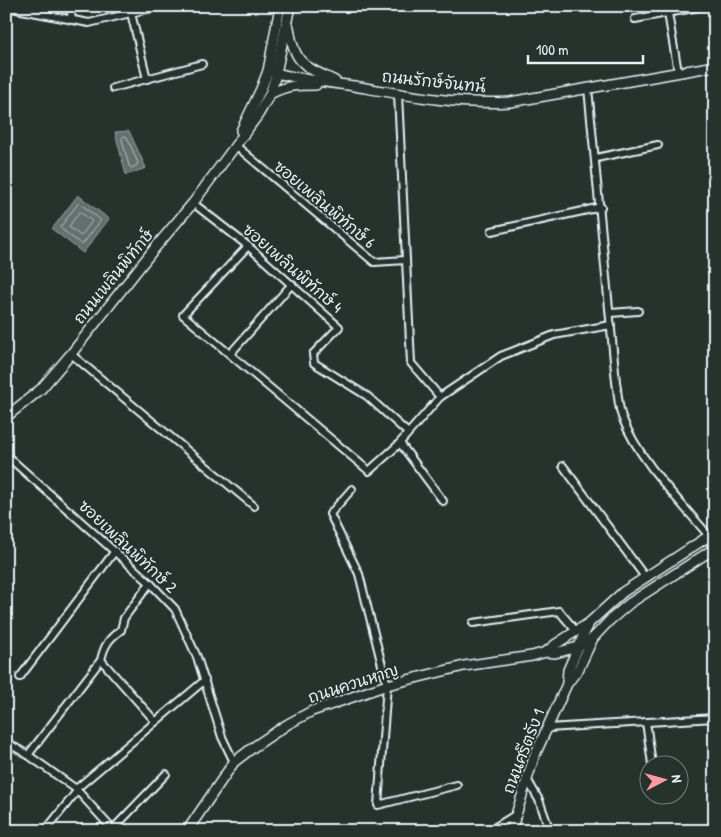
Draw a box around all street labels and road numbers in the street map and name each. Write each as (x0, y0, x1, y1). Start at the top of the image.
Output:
street label: ถนนรักษ์จันทน์ (381, 65, 487, 97)
street label: ซอยเพลินพิทักษ์ 6 (270, 155, 380, 253)
street label: ซอยเพลินพิทักษ์ 4 (238, 218, 348, 318)
street label: ถนนเพลินพิทักษ์ (68, 223, 159, 328)
street label: ซอยเพลินพิทักษ์ 2 (74, 495, 182, 598)
street label: ถนนควนหาญ (305, 658, 401, 708)
street label: ถนนศรีตรัง 1 (497, 705, 549, 797)

